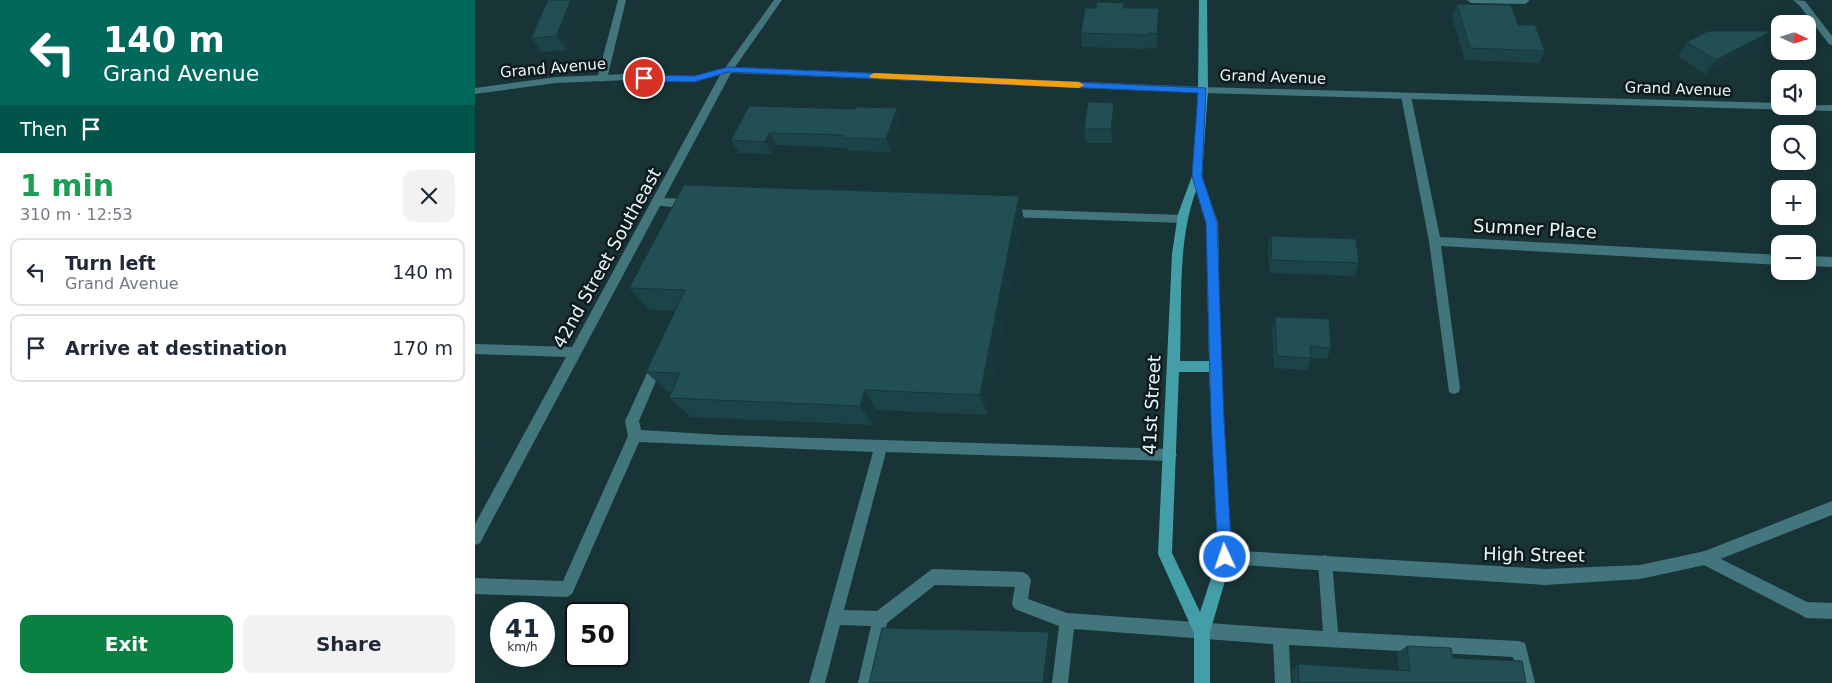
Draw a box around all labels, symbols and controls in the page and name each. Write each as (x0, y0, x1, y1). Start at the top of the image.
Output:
north arrow (1771, 15, 1816, 60)
map controls (1771, 15, 1816, 280)
icon: left (20, 20, 85, 85)
text: 140 m (103, 20, 225, 60)
street label: Grand Avenue (499, 54, 607, 82)
pin (623, 57, 665, 99)
text: Grand Avenue (103, 61, 259, 86)
icon: arrive (630, 64, 658, 92)
street label: Grand Avenue (1219, 66, 1327, 88)
button: sound (1771, 70, 1816, 115)
street label: Grand Avenue (1624, 78, 1732, 100)
icon: arrive (77, 115, 105, 143)
text: Then (20, 118, 67, 140)
button: search (1771, 125, 1816, 170)
street label: 42nd Street Southeast (548, 164, 665, 352)
text: 1 min (20, 168, 114, 203)
button: close (403, 170, 455, 222)
button: + (1771, 180, 1816, 225)
text: 310 m · 12:53 (20, 205, 133, 224)
street label: Sumner Place (1473, 215, 1597, 242)
button: − (1771, 235, 1816, 280)
text: Turn left (65, 252, 156, 274)
icon: left (22, 258, 50, 286)
text: 140 m (392, 261, 453, 283)
text: Grand Avenue (65, 274, 179, 293)
icon: arrive (22, 334, 50, 362)
text: Arrive at destination (65, 337, 287, 359)
text: 170 m (392, 337, 453, 359)
street label: 41st Street (1138, 355, 1165, 455)
position arrow (1198, 530, 1250, 582)
street label: High Street (1483, 543, 1585, 566)
speed limit sign: 50 (565, 602, 630, 667)
text: 41 (505, 614, 540, 643)
button: Exit (20, 615, 233, 673)
button: Share (243, 615, 455, 673)
text: km/h (507, 640, 538, 654)

